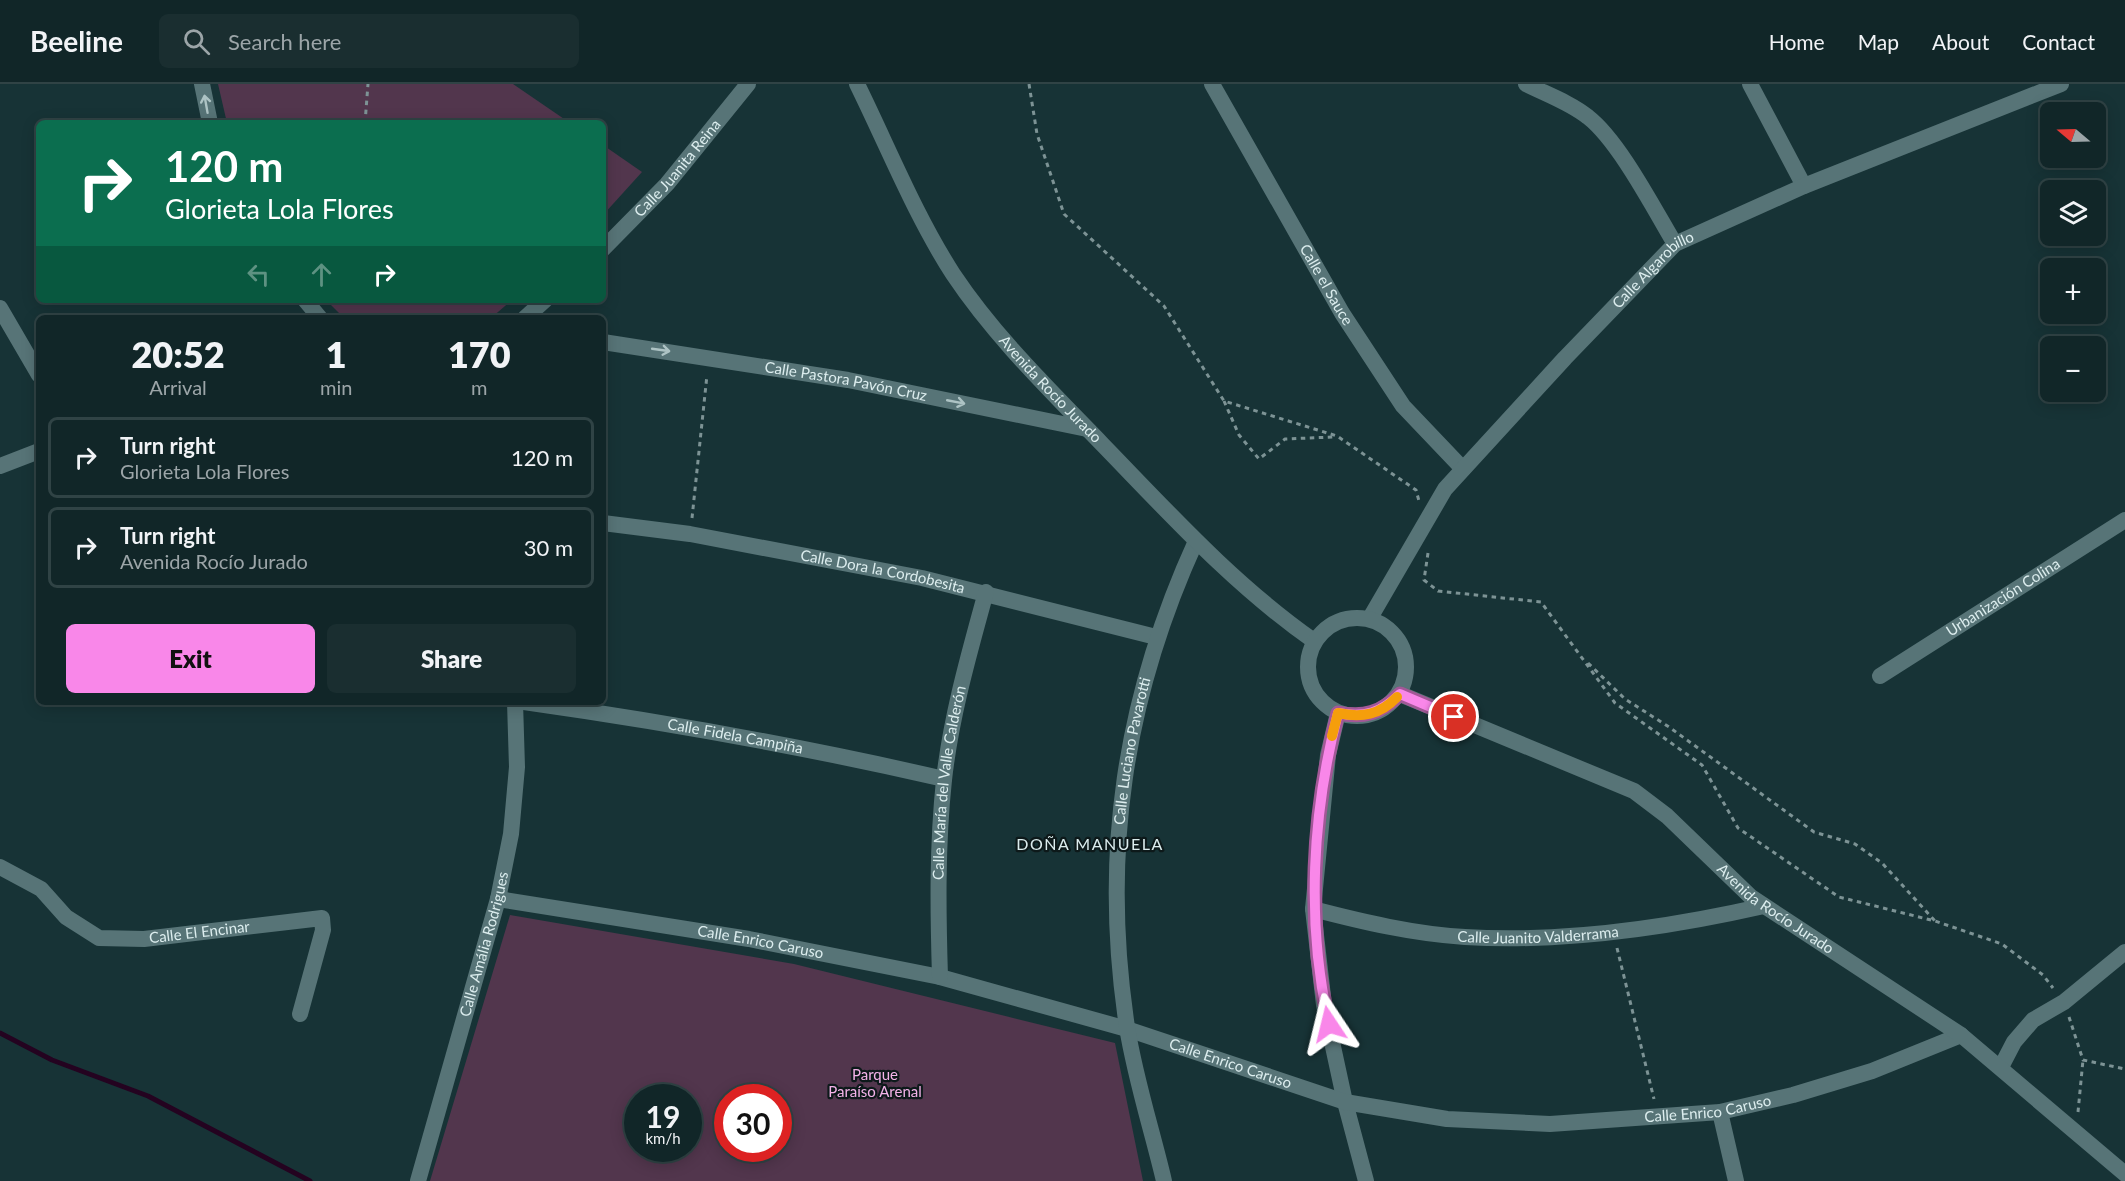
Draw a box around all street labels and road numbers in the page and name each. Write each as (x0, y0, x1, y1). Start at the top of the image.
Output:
street label: Calle Juanita Reina (630, 115, 724, 220)
street label: Calle Algarobillo (1608, 227, 1696, 312)
street label: Calle el Sauce (1297, 241, 1357, 328)
street label: Avenida Rocío Jurado (996, 331, 1106, 446)
street label: Calle Pastora Pavón Cruz (764, 357, 929, 404)
street label: Calle Dora la Cordobesita (799, 545, 967, 596)
street label: Urbanización Colina (1942, 554, 2063, 640)
street label: Calle Luciano Pavarotti (1110, 675, 1154, 826)
street label: Calle María del Valle Calderón (929, 684, 969, 880)
street label: Calle Fidela Campiña (666, 714, 805, 757)
street label: Avenida Rocío Jurado (1714, 859, 1838, 957)
street label: Calle Amália Rodrigues (455, 870, 511, 1019)
street label: Calle El Encinar (148, 917, 251, 946)
street label: Calle Enrico Caruso (696, 921, 825, 962)
street label: Calle Juanito Valderrama (1457, 922, 1620, 946)
street label: Calle Enrico Caruso (1167, 1034, 1294, 1092)
street label: Calle Enrico Caruso (1644, 1090, 1773, 1125)

